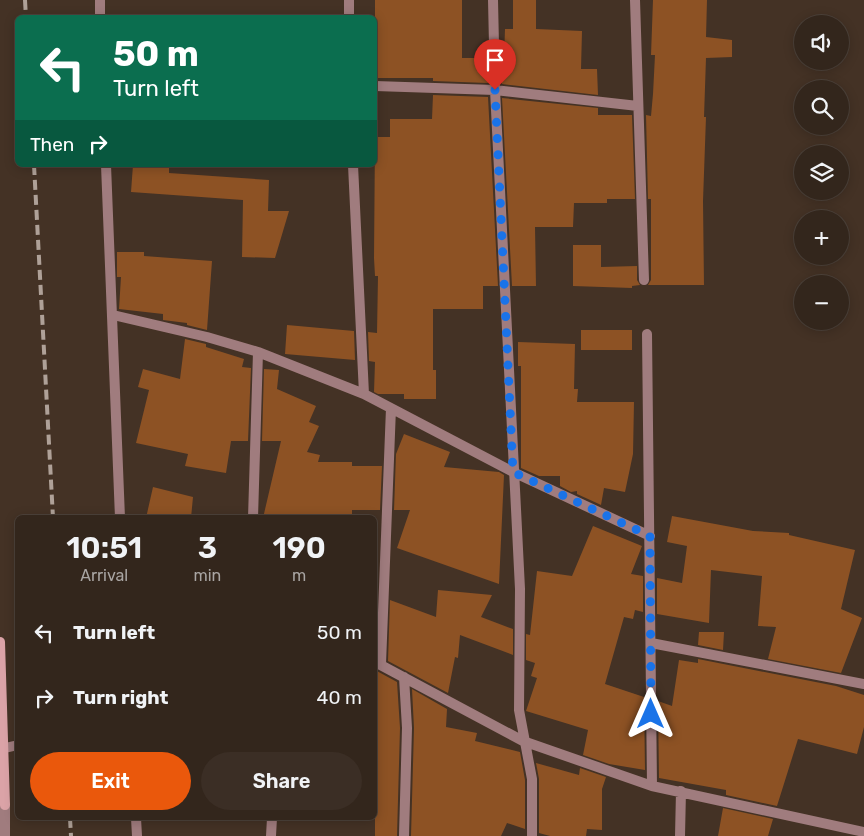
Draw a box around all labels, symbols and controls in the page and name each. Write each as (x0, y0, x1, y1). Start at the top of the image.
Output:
map controls (794, 15, 849, 330)
button: sound (794, 15, 849, 70)
text: 50 m (113, 33, 199, 75)
icon: left (30, 35, 95, 100)
pin (474, 39, 516, 90)
icon: arrive (481, 46, 509, 74)
text: Turn left (113, 75, 199, 102)
button: search (794, 80, 849, 135)
icon: right (84, 130, 112, 158)
text: Then (30, 133, 74, 156)
button: layers (794, 145, 849, 200)
button: + (794, 210, 849, 265)
button: − (794, 275, 849, 330)
text: 10:51 (66, 530, 142, 566)
text: 3 (198, 530, 217, 566)
text: 190 (272, 530, 326, 566)
text: Arrival (80, 566, 128, 585)
text: min (193, 566, 221, 585)
text: m (292, 566, 306, 585)
icon: left (30, 619, 58, 647)
text: Turn left (73, 621, 155, 644)
text: 50 m (317, 621, 362, 644)
icon: right (30, 684, 58, 712)
text: Turn right (73, 686, 168, 709)
text: 40 m (317, 686, 362, 709)
position arrow (624, 687, 676, 739)
button: Exit (30, 752, 191, 810)
button: Share (201, 752, 362, 810)

